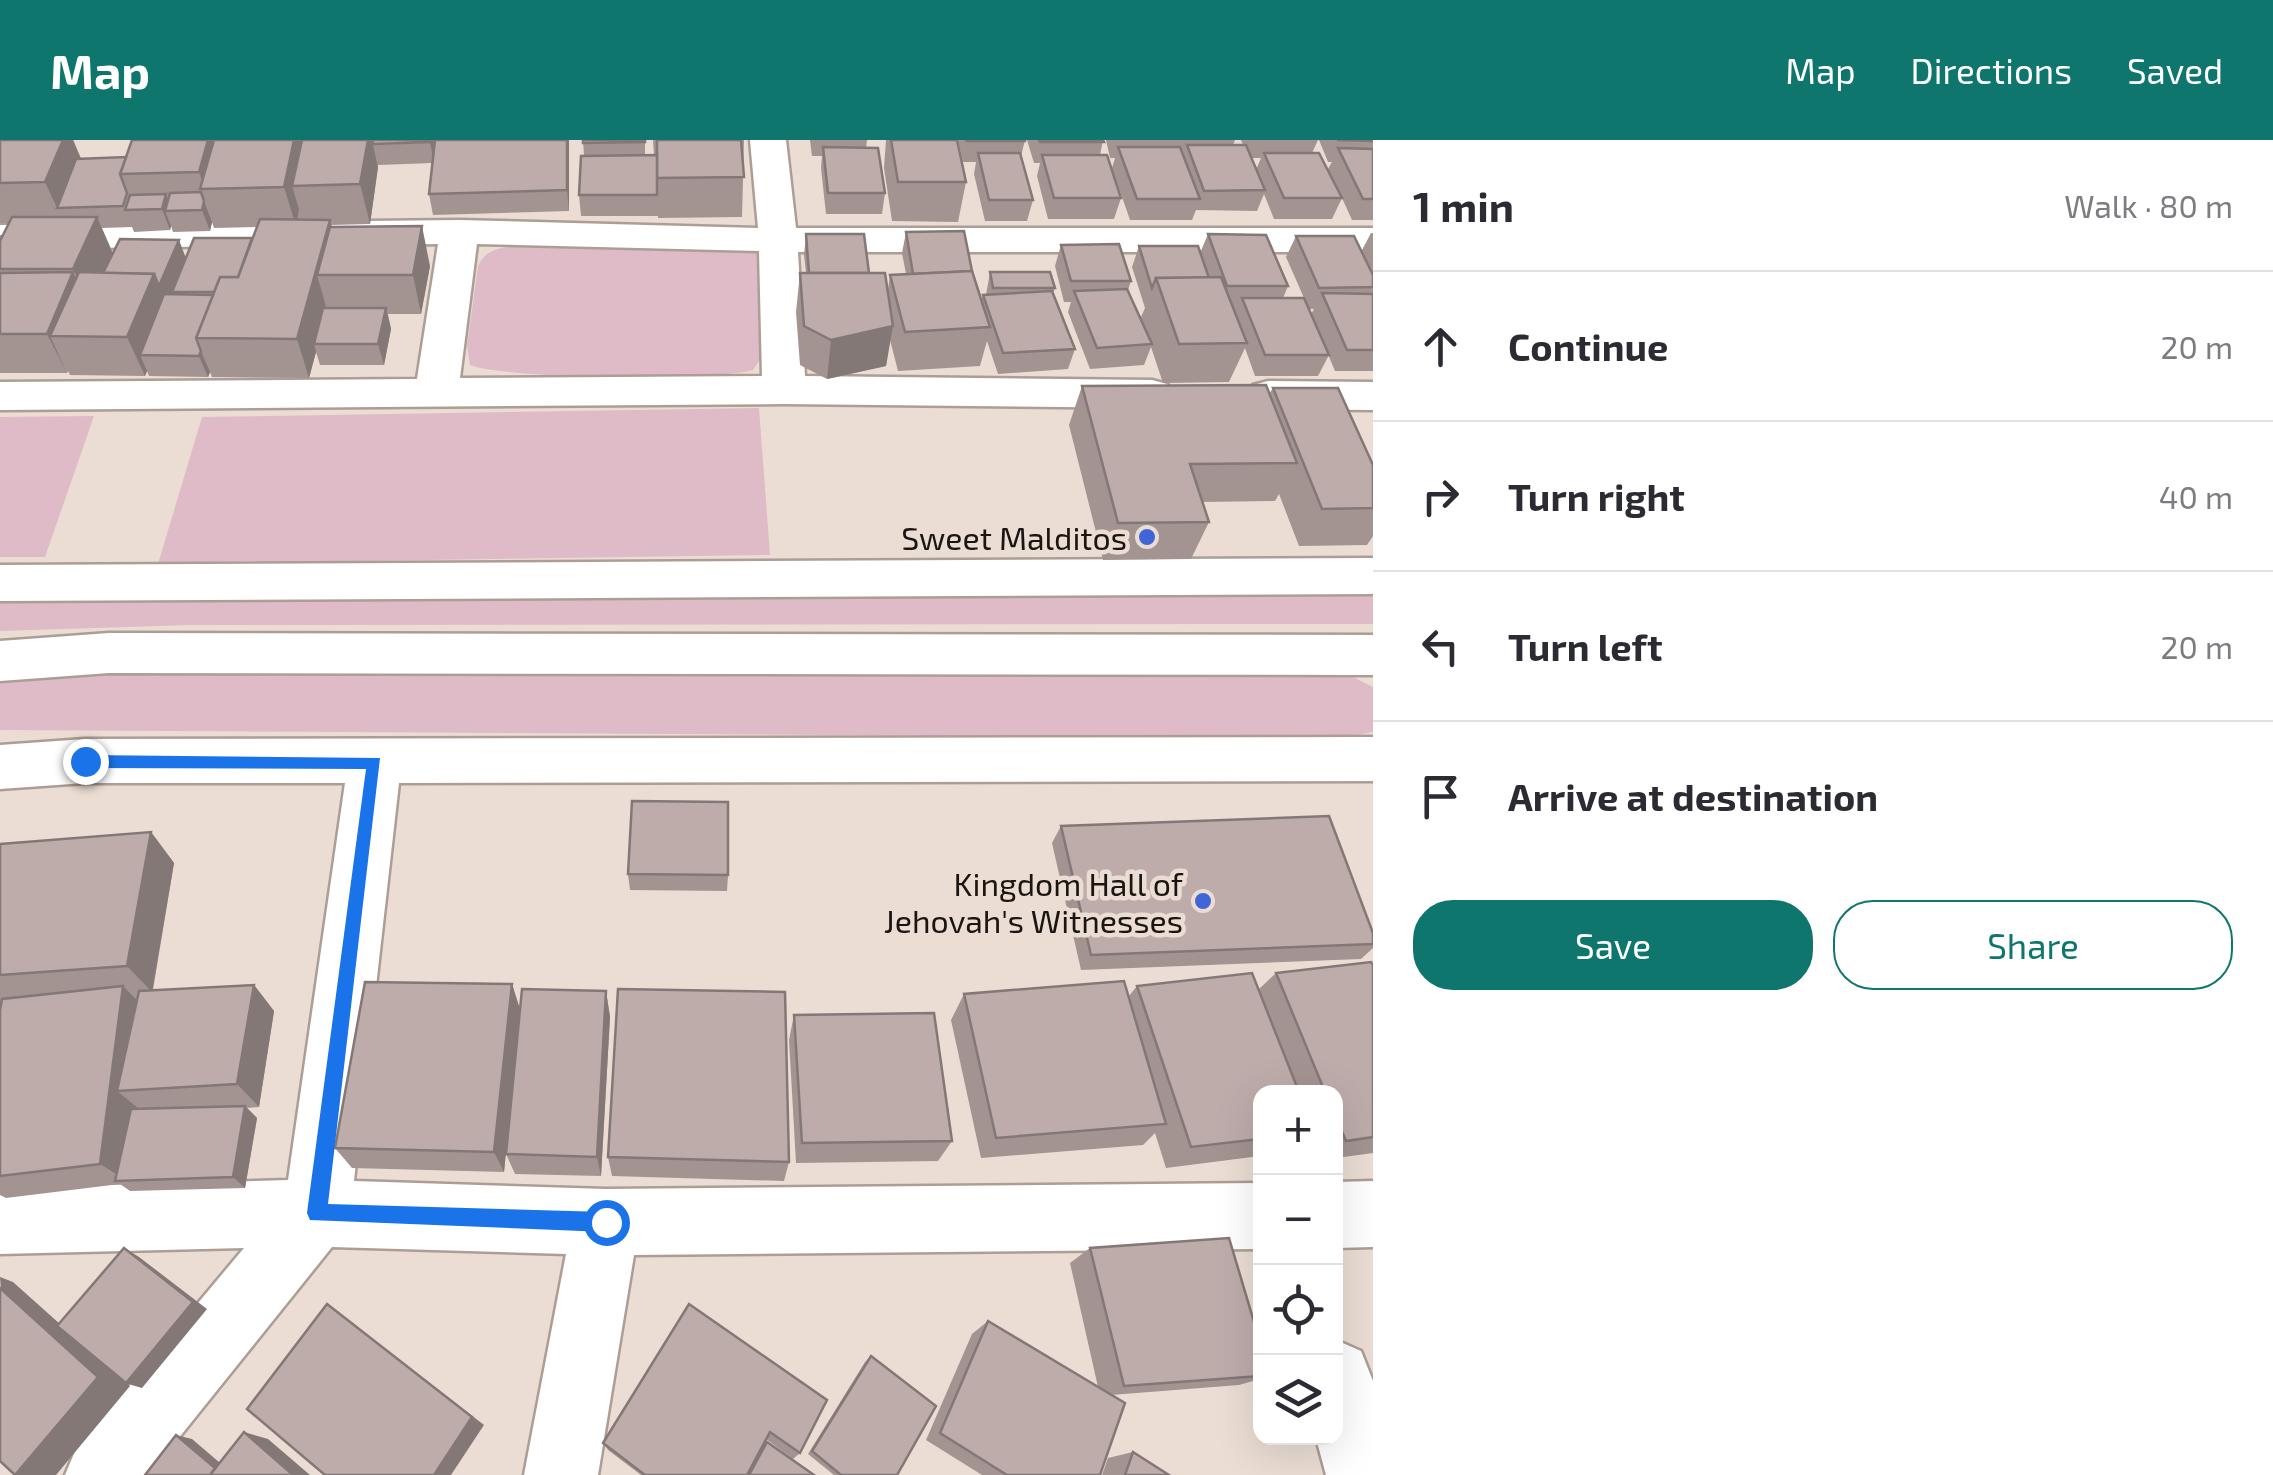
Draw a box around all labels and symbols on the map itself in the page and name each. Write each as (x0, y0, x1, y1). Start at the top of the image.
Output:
place label: Sweet Malditos (901, 518, 1127, 556)
marker: Sweet Malditos (1136, 526, 1158, 548)
route end (63, 739, 109, 785)
place label: Kingdom Hall of Jehovah's Witnesses (884, 864, 1184, 939)
marker: Kingdom Hall of Jehovah's Witnesses (1192, 890, 1214, 912)
route start (584, 1200, 630, 1246)

